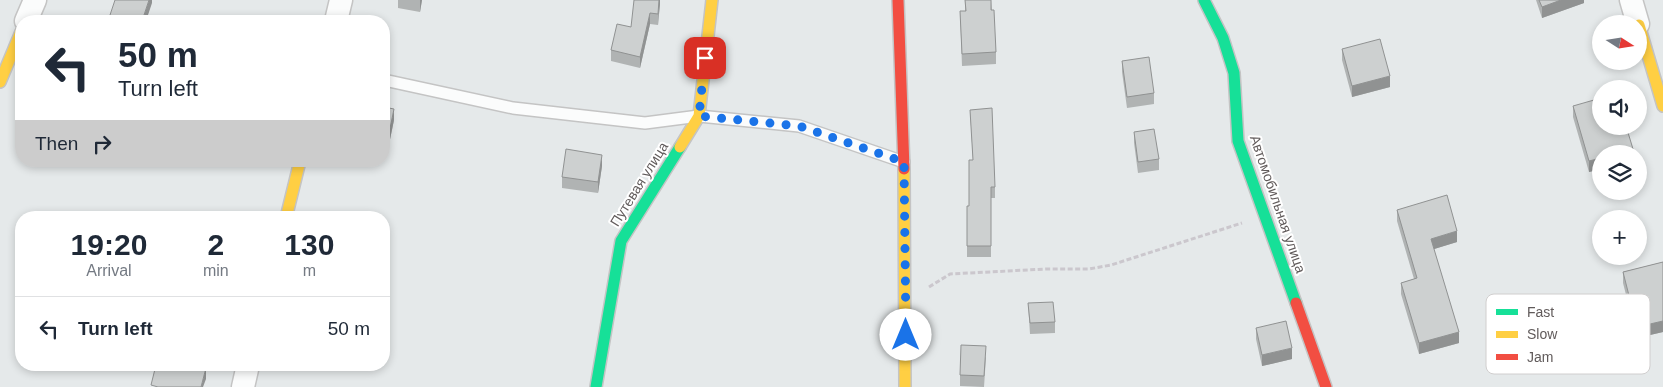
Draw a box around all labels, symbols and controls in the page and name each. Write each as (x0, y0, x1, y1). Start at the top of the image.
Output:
north arrow (1592, 15, 1648, 70)
map controls (1592, 15, 1647, 265)
icon: left (35, 35, 100, 100)
text: 50 m (118, 35, 198, 74)
pin (684, 37, 726, 79)
icon: arrive (691, 44, 719, 72)
text: Turn left (118, 76, 198, 101)
button: sound (1592, 80, 1647, 135)
icon: right (88, 130, 116, 158)
text: Then (35, 133, 78, 154)
street label: Автомобильная улица (1247, 133, 1309, 275)
street label: Путевая улица (607, 139, 671, 229)
button: layers (1592, 145, 1647, 200)
button: + (1592, 210, 1647, 265)
text: 19:20 (71, 228, 147, 261)
text: 2 (207, 228, 224, 261)
text: 130 (284, 228, 334, 261)
text: Arrival (86, 262, 132, 279)
text: min (203, 262, 229, 279)
text: m (303, 262, 316, 279)
legend (1486, 294, 1650, 374)
text: Fast (1527, 304, 1554, 320)
position arrow (879, 308, 931, 360)
icon: left (35, 315, 63, 343)
text: Turn left (78, 318, 153, 339)
text: 50 m (328, 318, 370, 339)
text: Slow (1527, 326, 1558, 342)
text: Jam (1527, 349, 1553, 365)

